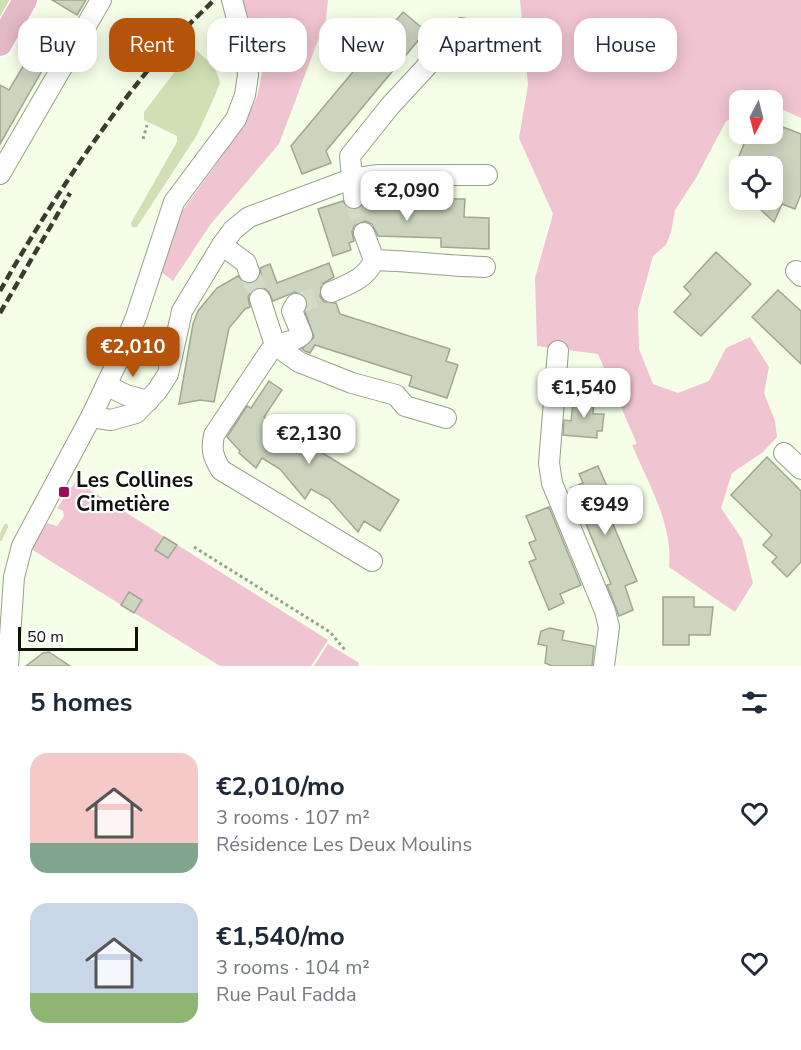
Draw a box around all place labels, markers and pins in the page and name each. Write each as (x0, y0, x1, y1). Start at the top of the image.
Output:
pin: €2,090 (358, 171, 456, 222)
pin: €2,010 (84, 327, 182, 378)
pin: €1,540 (535, 368, 633, 419)
pin: €2,130 (260, 414, 358, 465)
place label: Les Collines Cimetière (76, 466, 193, 518)
marker: Les Collines Cimetière (57, 485, 71, 499)
pin: €949 (569, 485, 641, 536)

